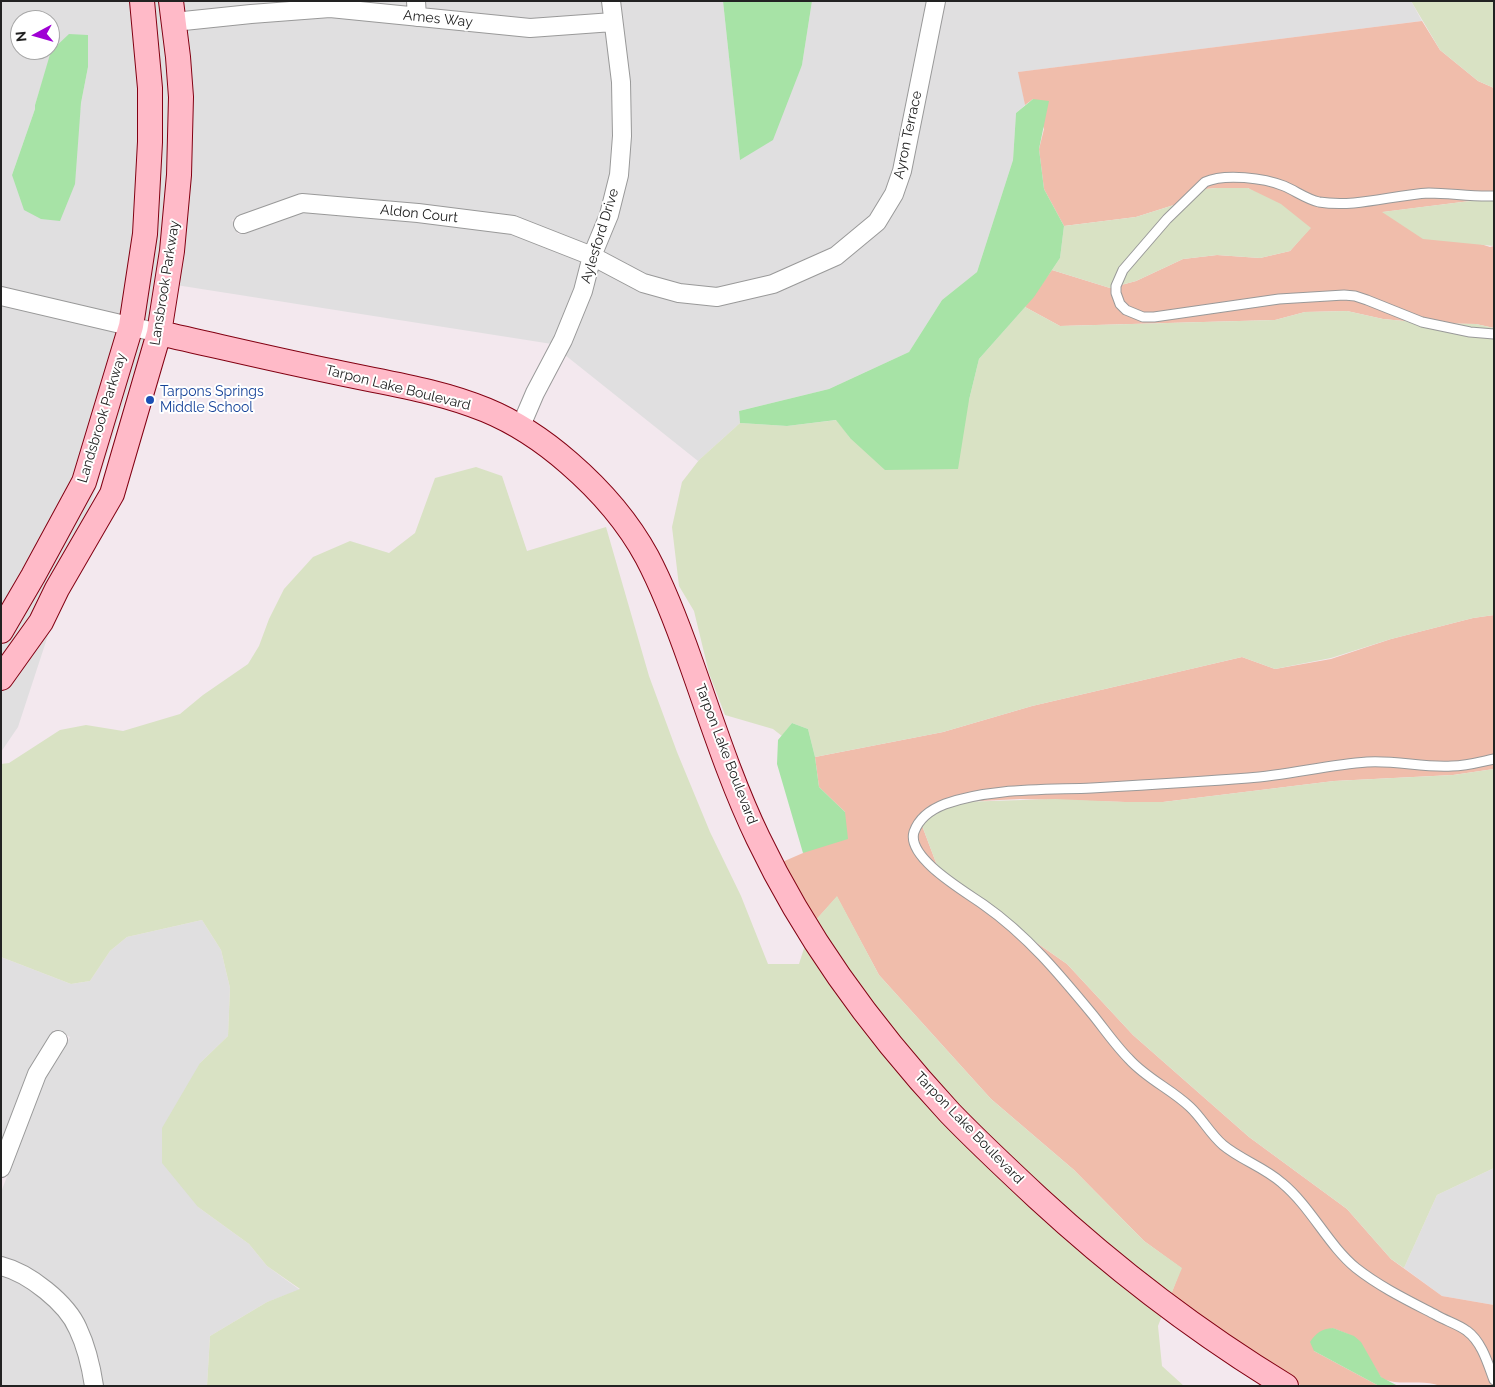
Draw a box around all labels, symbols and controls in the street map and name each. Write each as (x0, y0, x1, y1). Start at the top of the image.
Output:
street label: Ames Way (402, 7, 474, 31)
north arrow (10, 10, 60, 60)
text: N (13, 30, 30, 43)
street label: Ayron Terrace (890, 89, 926, 181)
street label: Aylesford Drive (578, 186, 622, 286)
street label: Aldon Court (379, 202, 459, 226)
street label: Lansbrook Parkway (147, 219, 183, 347)
street label: Landsbrook Parkway (74, 351, 130, 485)
street label: Tarpon Lake Boulevard (324, 362, 472, 414)
place label: Tarpons Springs Middle School (160, 384, 264, 417)
marker: Tarpons Springs Middle School (144, 394, 156, 406)
street label: Tarpon Lake Boulevard (691, 681, 761, 827)
street label: Tarpon Lake Boulevard (911, 1069, 1027, 1187)

